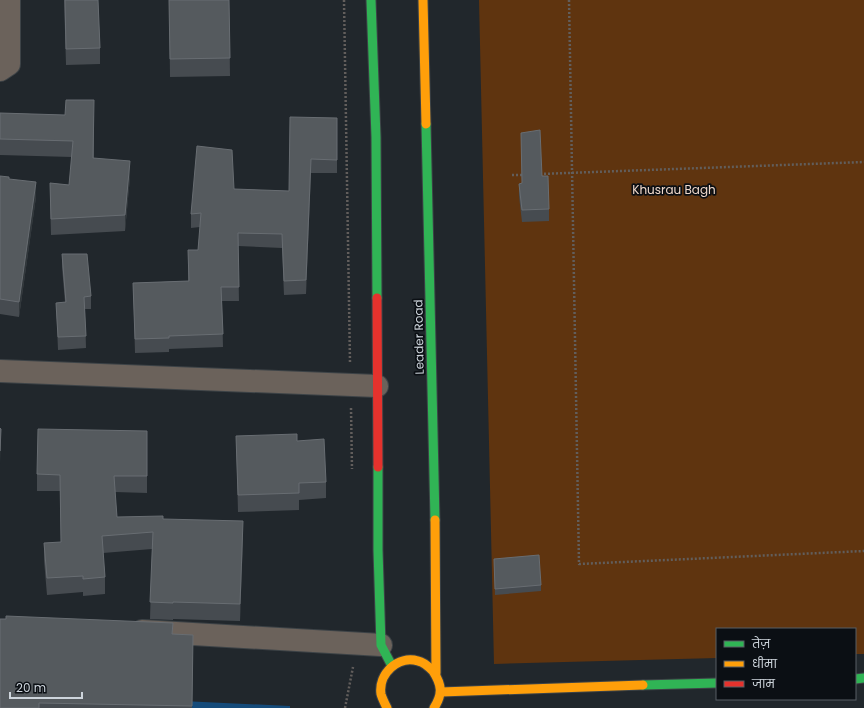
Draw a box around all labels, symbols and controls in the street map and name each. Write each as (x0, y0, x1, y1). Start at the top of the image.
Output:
park label: Khusrau Bagh (632, 181, 716, 198)
street label: Leader Road (409, 299, 428, 375)
legend (716, 628, 856, 700)
text: तेज़ (751, 635, 771, 652)
text: धीमा (752, 655, 778, 672)
scale bar (10, 674, 82, 700)
text: जाम (751, 675, 776, 692)
text: 20 m (16, 679, 46, 696)

